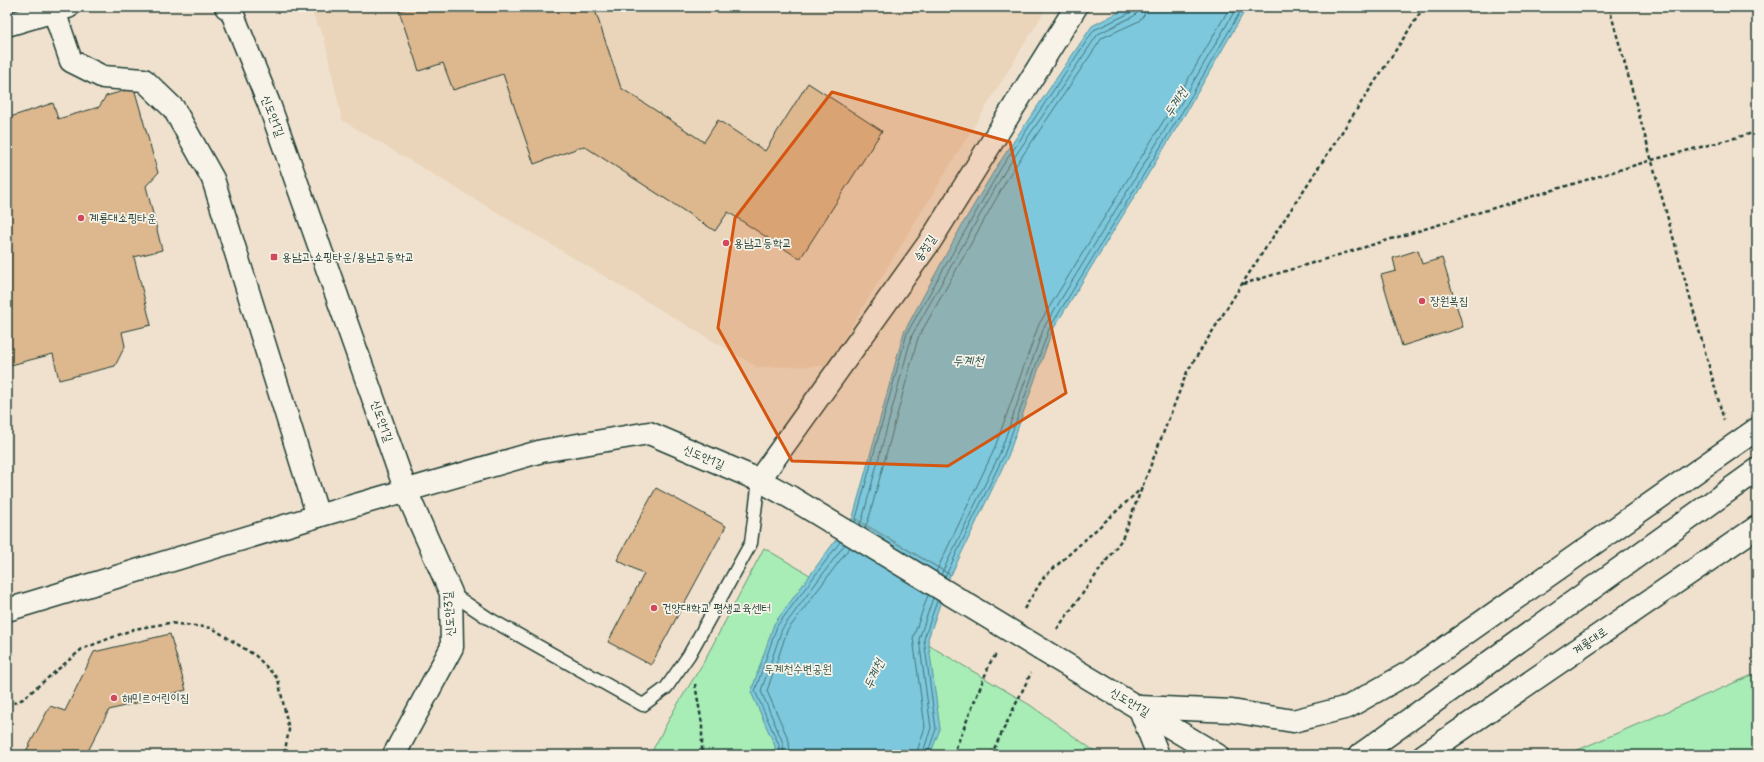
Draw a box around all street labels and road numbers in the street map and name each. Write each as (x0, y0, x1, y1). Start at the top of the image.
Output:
street label: 신도안1길 (259, 93, 288, 139)
street label: 송정길 (910, 231, 939, 264)
street label: 신도안1길 (368, 398, 397, 444)
street label: 신도안1길 (681, 441, 727, 472)
street label: 신도안3길 (439, 591, 458, 637)
street label: 계룡대로 (1570, 623, 1610, 658)
street label: 신도안1길 (1108, 684, 1153, 719)

